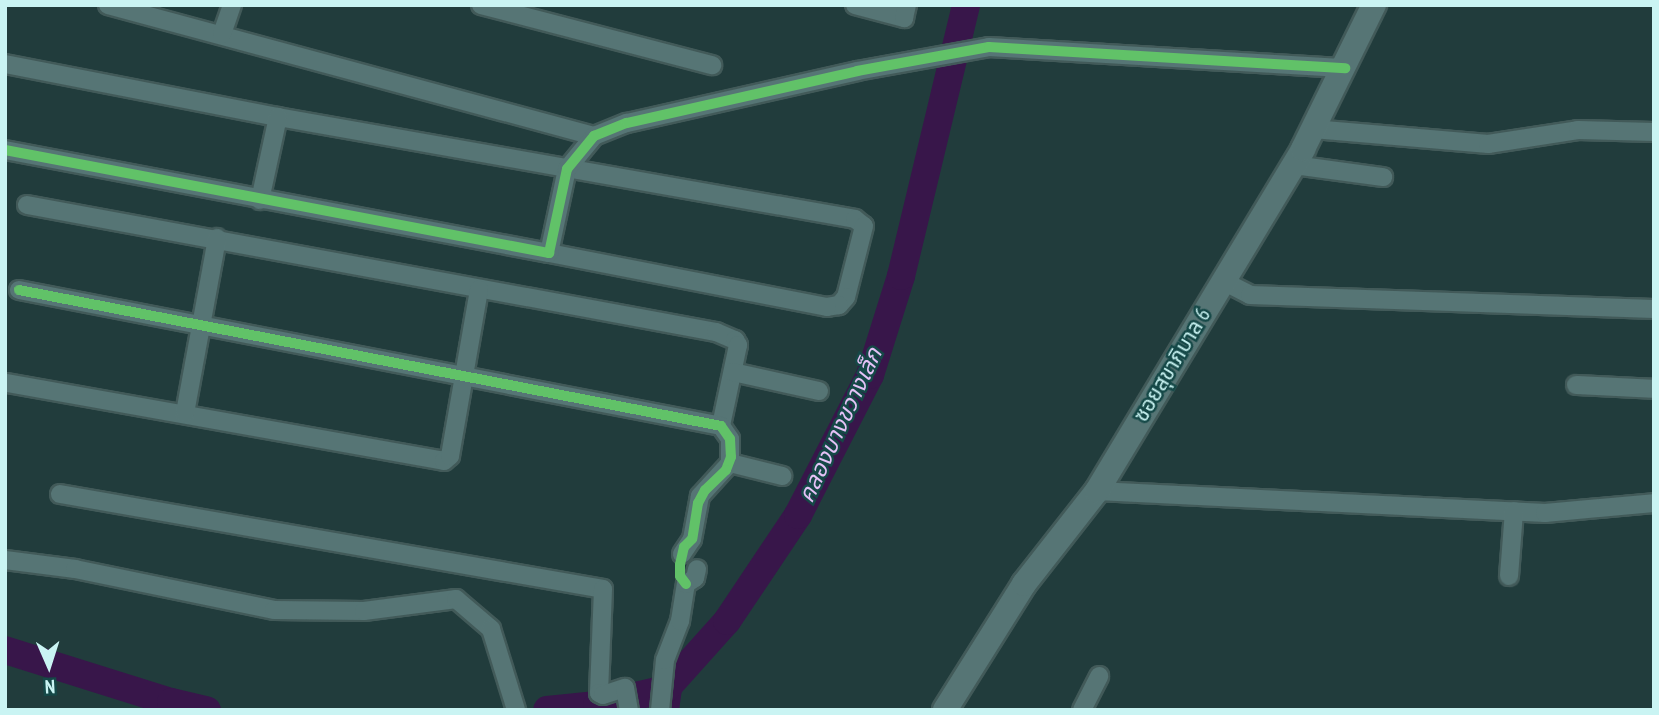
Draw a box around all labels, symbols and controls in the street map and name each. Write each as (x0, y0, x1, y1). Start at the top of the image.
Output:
street label: ซอยสุขาภิบาล 6 (1128, 304, 1216, 426)
water label: คลองบางขวางเล็ก (792, 343, 888, 507)
north arrow (14, 631, 84, 701)
text: N (44, 675, 56, 699)

